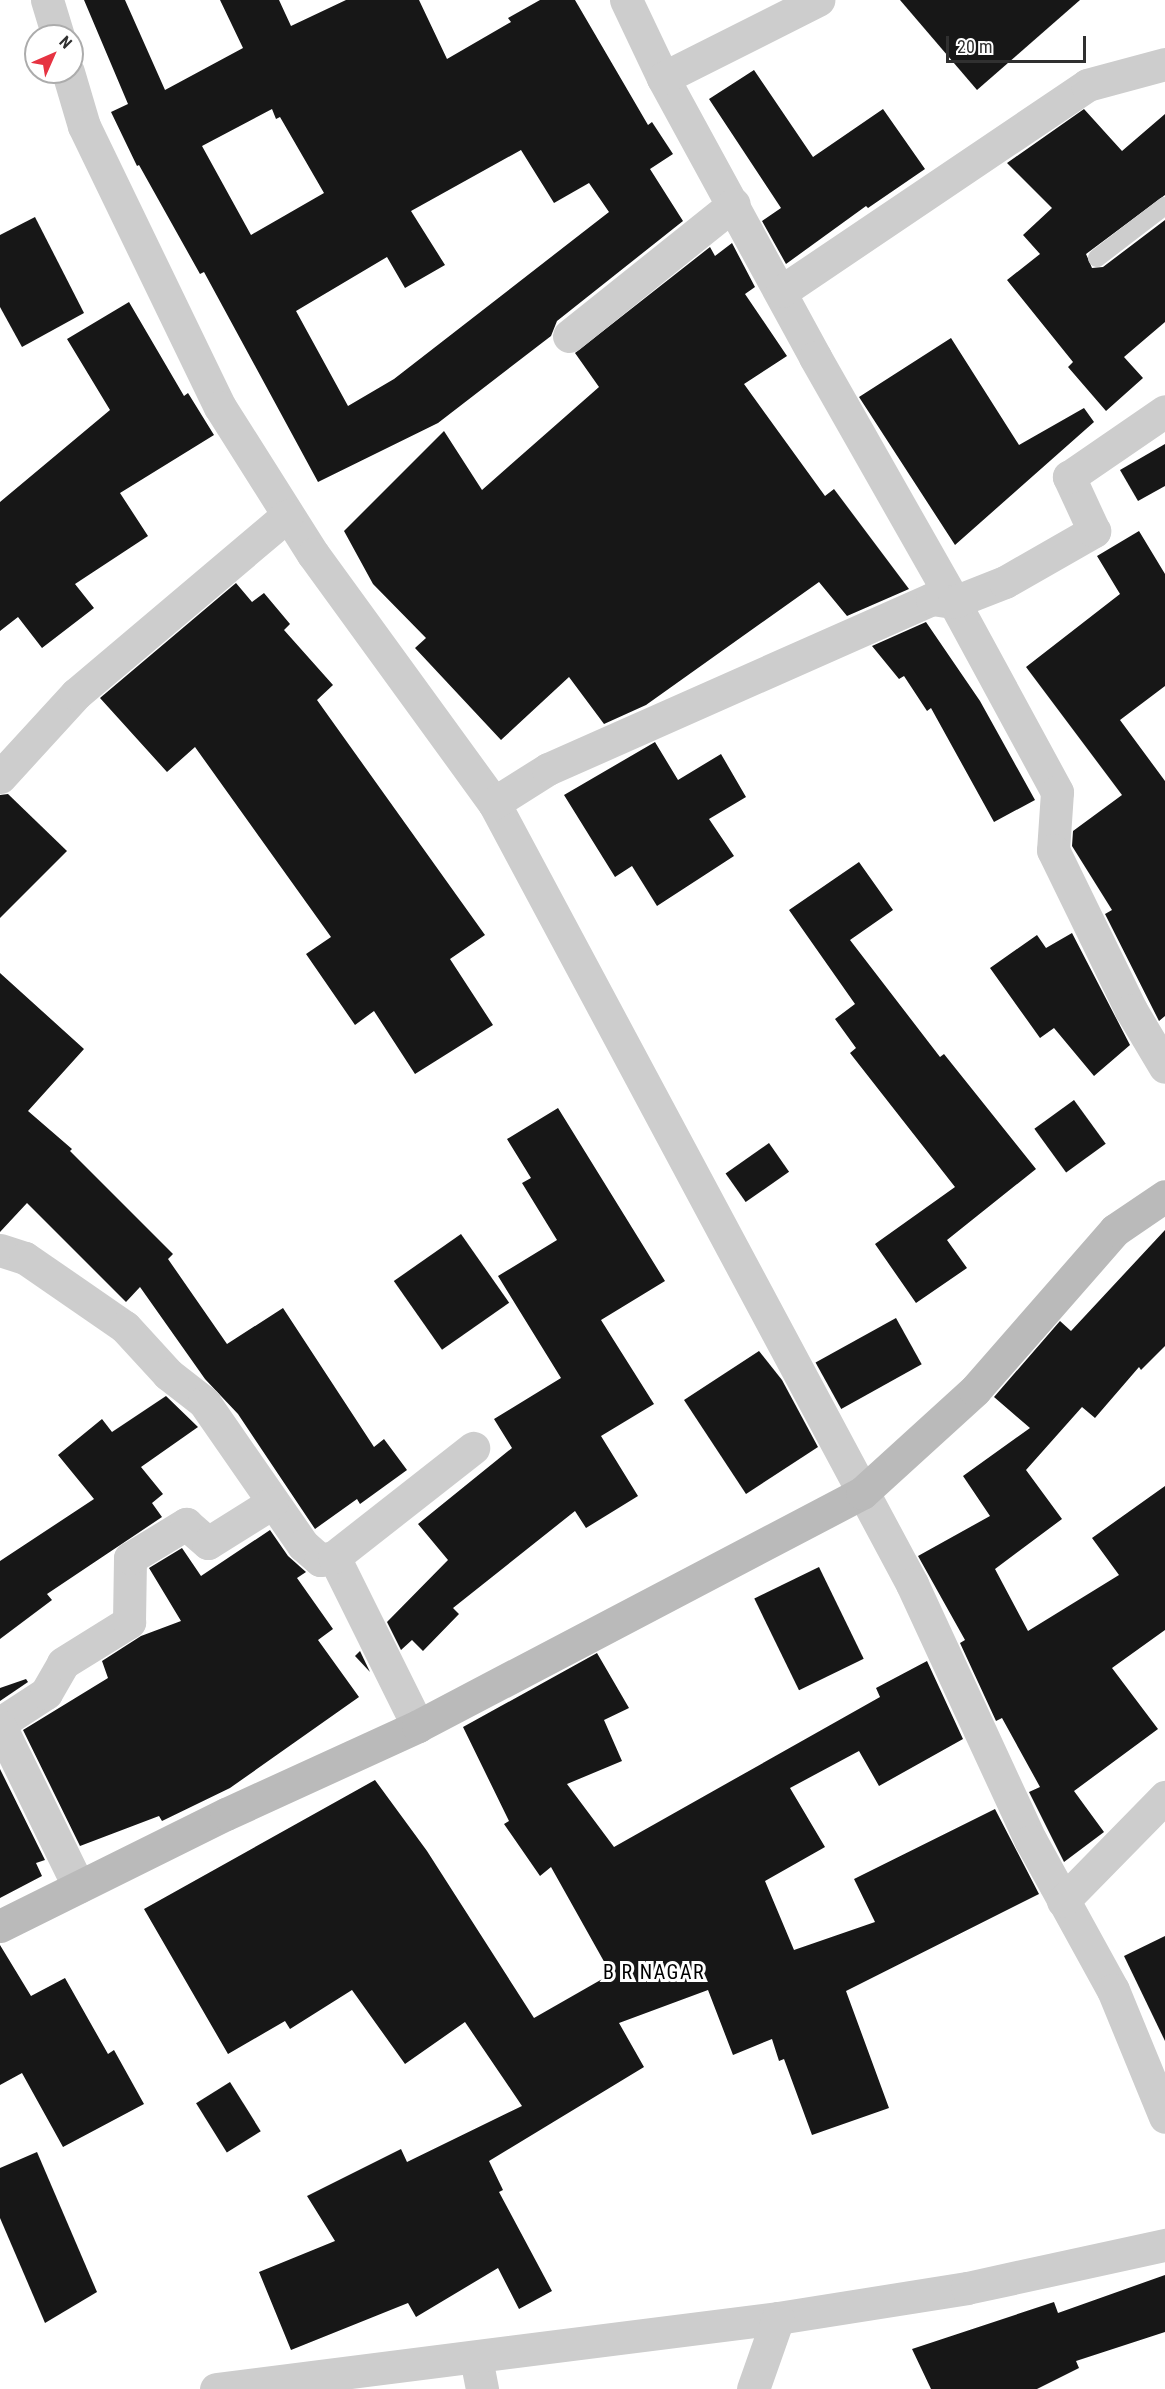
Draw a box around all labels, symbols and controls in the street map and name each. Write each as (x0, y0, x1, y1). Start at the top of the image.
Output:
north arrow (24, 24, 84, 84)
scale bar (949, 24, 1088, 62)
text: N (55, 32, 76, 53)
text: 20 m (957, 36, 992, 57)
district label: B R NAGAR (603, 1960, 705, 1984)

